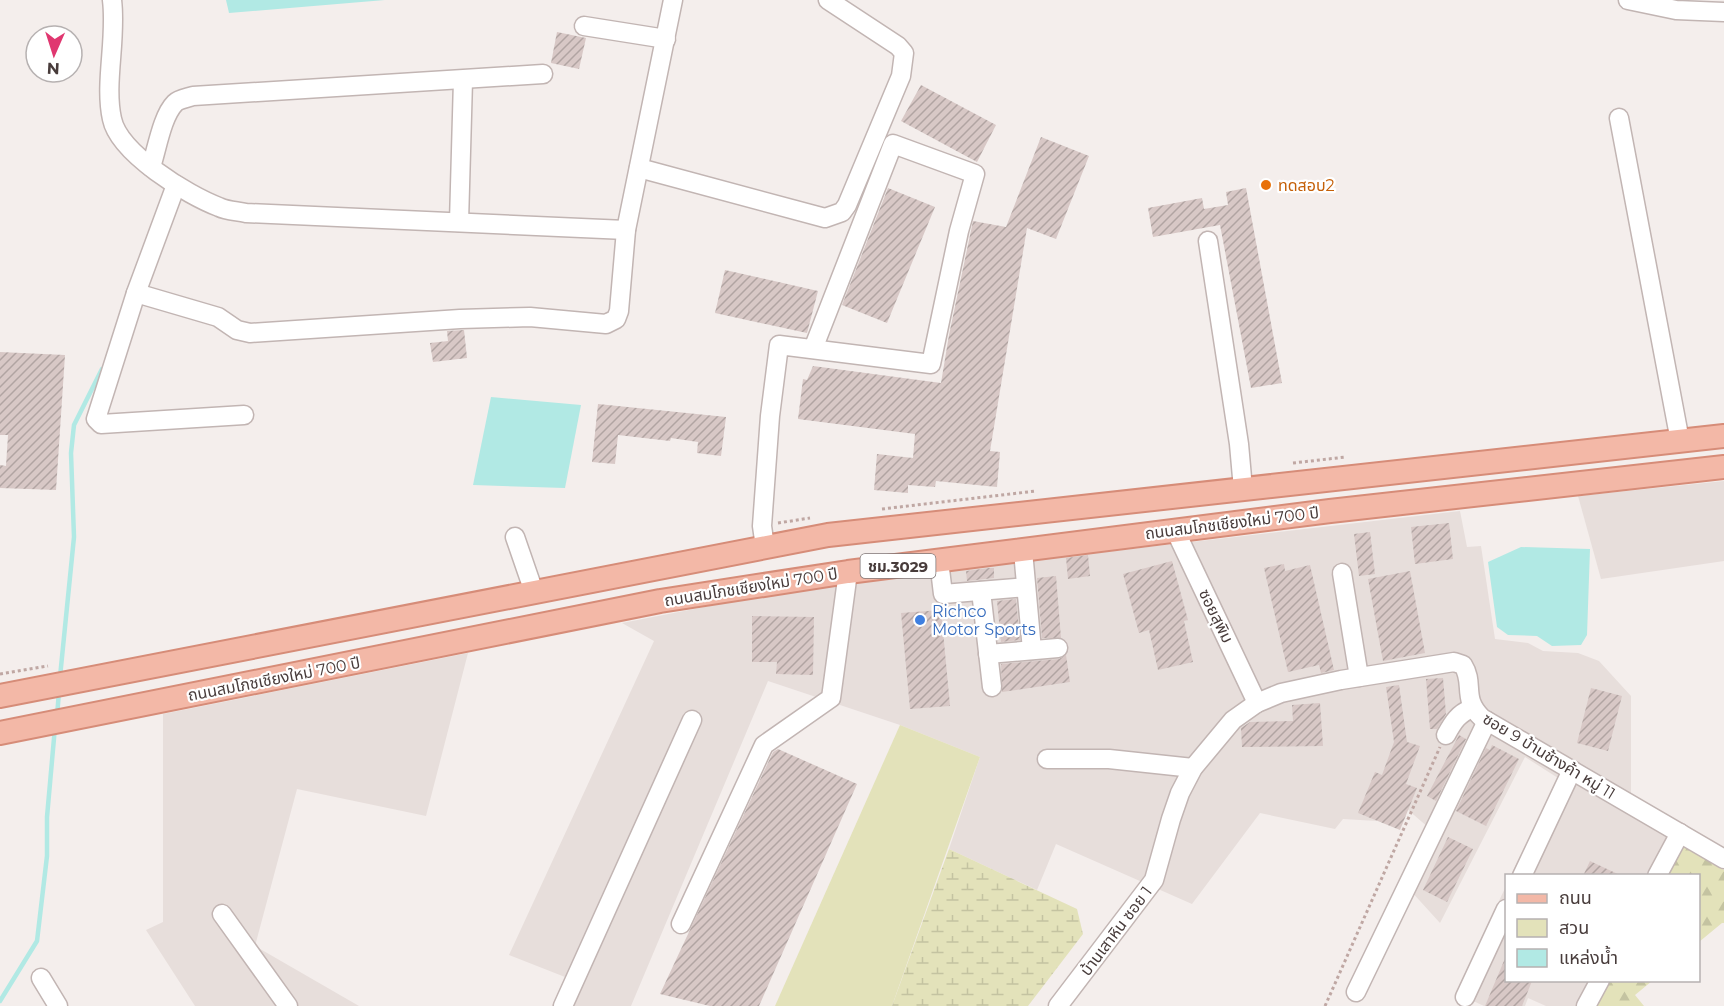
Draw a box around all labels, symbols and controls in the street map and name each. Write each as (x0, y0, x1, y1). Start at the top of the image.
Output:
north arrow (24, 24, 84, 84)
text: N (46, 59, 60, 78)
place label: ทดสอบ2 (1278, 176, 1335, 195)
marker: ทดสอบ2 (1259, 178, 1273, 192)
street label: ถนนสมโภชเชียงใหม่ 700 ปี (1144, 503, 1320, 543)
road number: ชม.3029 (860, 554, 936, 578)
street label: ถนนสมโภชเชียงใหม่ 700 ปี (663, 564, 839, 610)
street label: ซอยสุพิม (1195, 586, 1237, 646)
place label: Richco Motor Sports (932, 602, 1036, 639)
marker: Richco Motor Sports (913, 613, 927, 627)
street label: ถนนสมโภชเชียงใหม่ 700 ปี (186, 653, 362, 705)
street label: ซอย 9 บ้านช้างค้า หมู่ 11 (1479, 709, 1619, 803)
legend (1505, 874, 1700, 982)
street label: บ้านเสาหิน ซอย 1 (1076, 883, 1156, 979)
text: ถนน (1559, 887, 1592, 909)
text: สวน (1559, 917, 1589, 939)
text: แหล่งน้ำ (1559, 945, 1618, 969)

